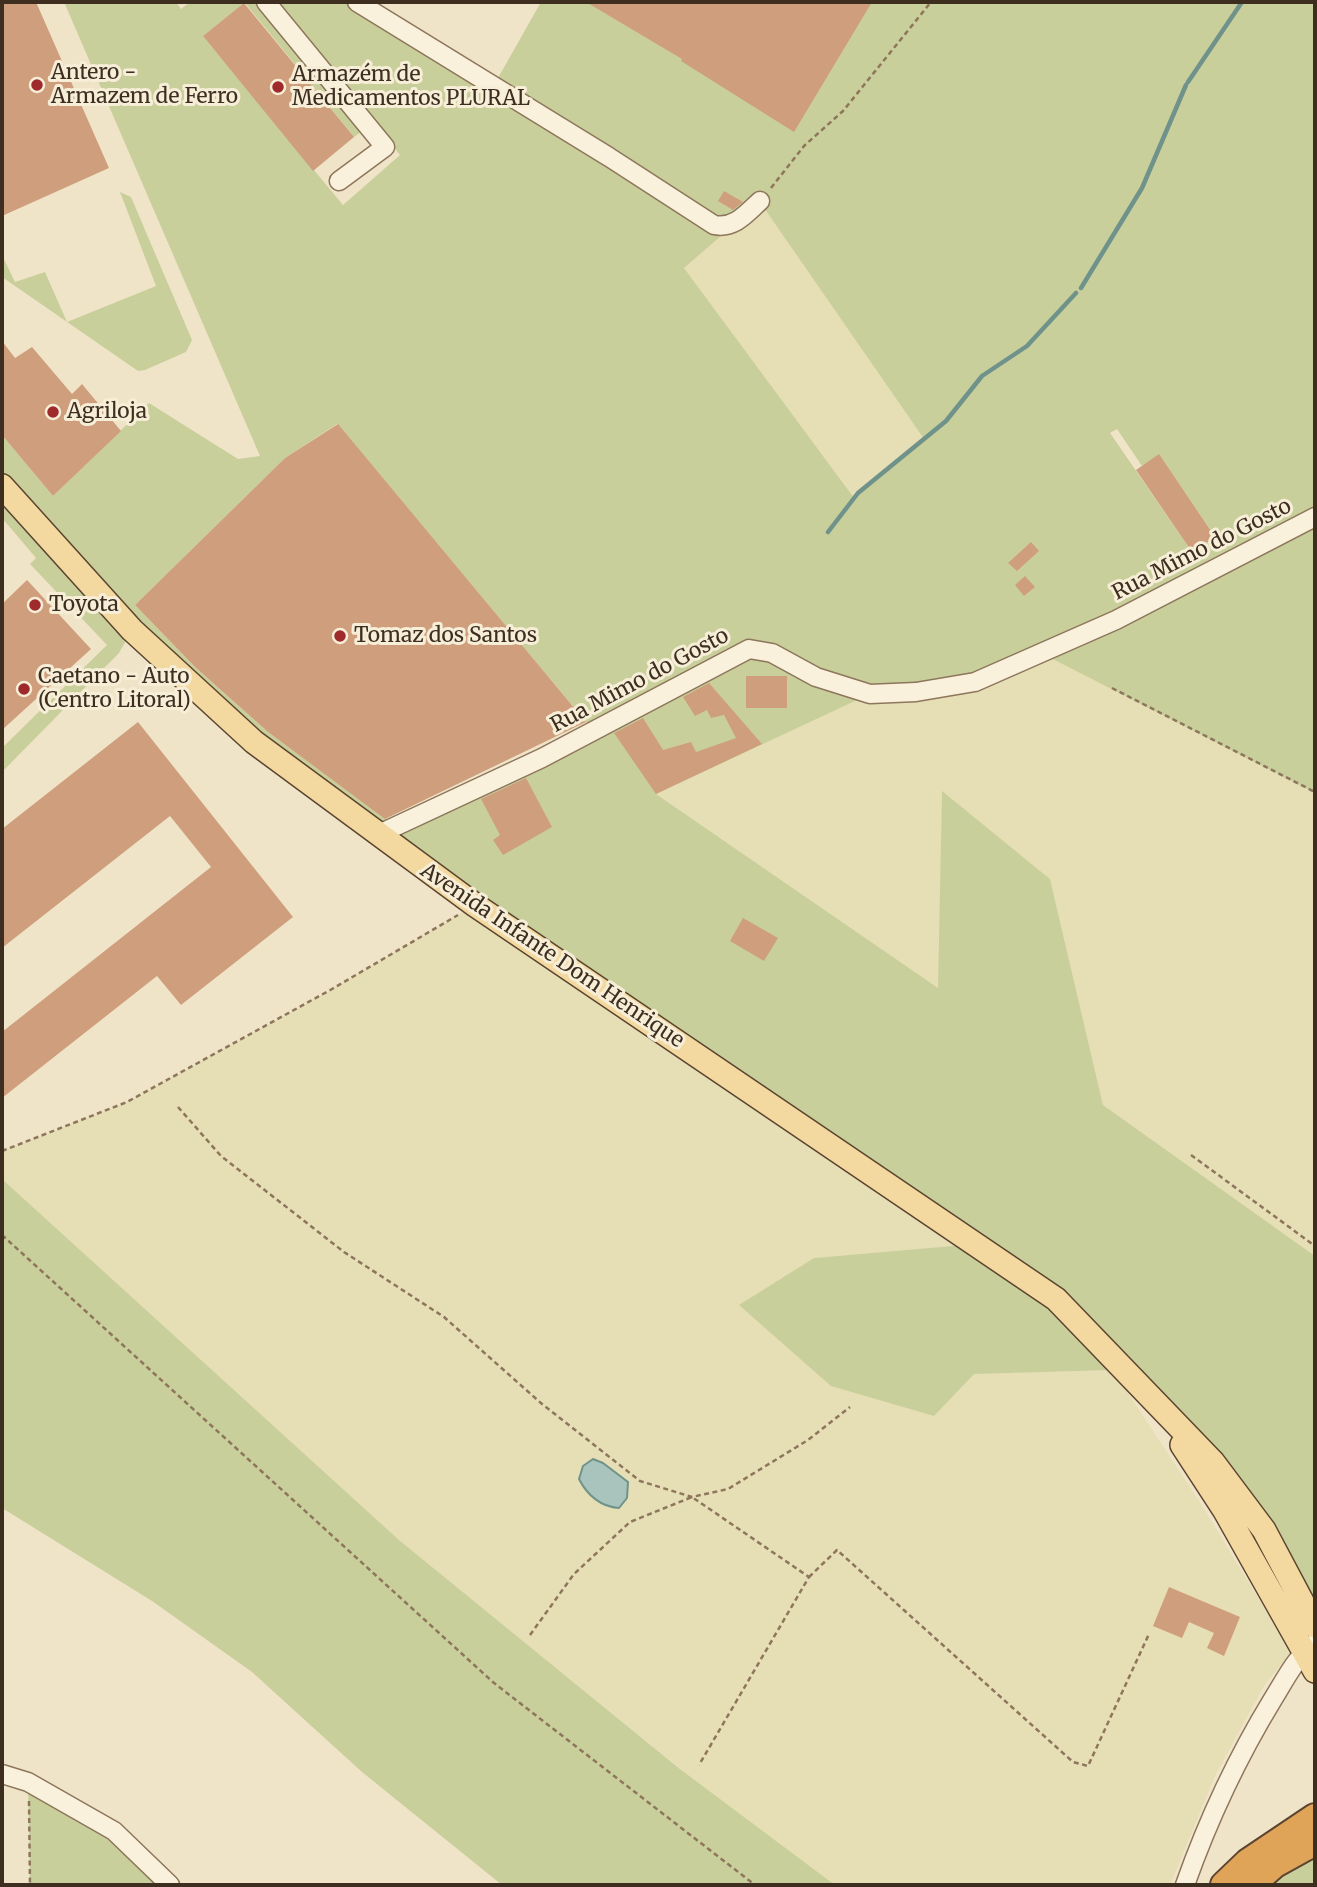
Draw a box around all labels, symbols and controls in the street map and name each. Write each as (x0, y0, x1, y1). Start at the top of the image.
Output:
place label: Antero - Armazem de Ferro (51, 60, 238, 110)
place label: Armazém de Medicamentos PLURAL (292, 62, 530, 112)
marker: Antero - Armazem de Ferro (29, 77, 45, 93)
marker: Armazém de Medicamentos PLURAL (270, 79, 286, 95)
place label: Agriloja (67, 399, 147, 425)
marker: Agriloja (45, 404, 61, 420)
street label: Rua Mimo do Gosto (1108, 494, 1296, 606)
place label: Toyota (49, 592, 119, 618)
marker: Toyota (27, 597, 43, 613)
place label: Tomaz dos Santos (354, 623, 537, 649)
street label: Rua Mimo do Gosto (547, 624, 733, 738)
marker: Tomaz dos Santos (332, 628, 348, 644)
place label: Caetano - Auto (Centro Litoral) (38, 664, 191, 714)
marker: Caetano - Auto (Centro Litoral) (16, 681, 32, 697)
street label: Avenida Infante Dom Henrique (416, 858, 688, 1054)

